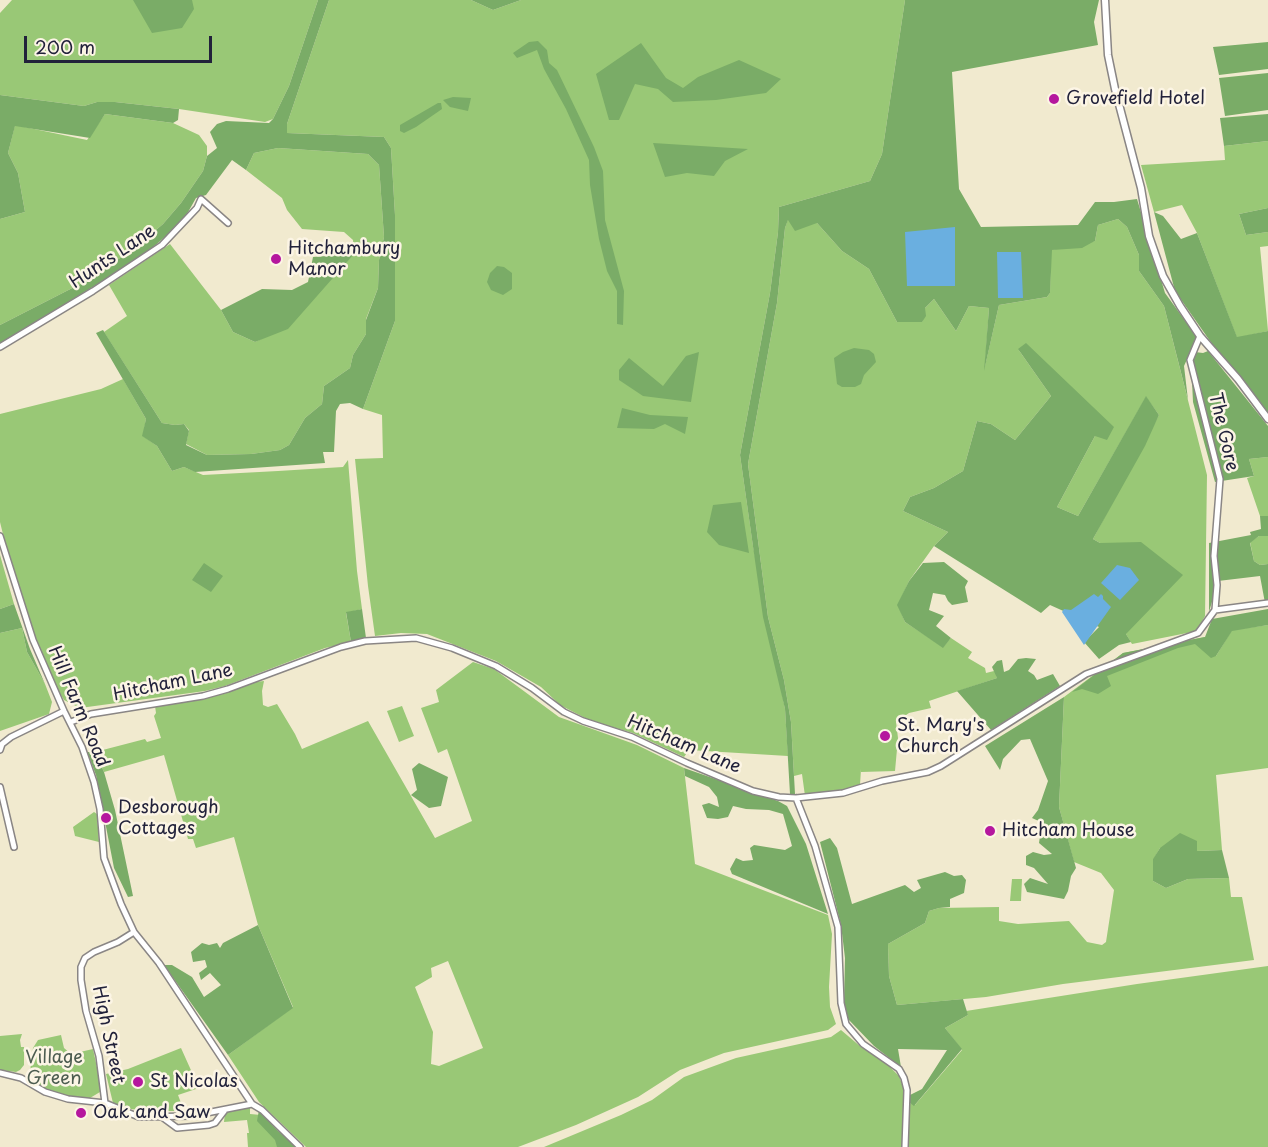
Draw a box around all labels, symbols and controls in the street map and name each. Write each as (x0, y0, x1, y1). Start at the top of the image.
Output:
scale bar (27, 24, 214, 62)
text: 200 m (35, 33, 95, 60)
place label: Grovefield Hotel (1066, 88, 1205, 110)
marker: Grovefield Hotel (1047, 92, 1061, 106)
street label: Hunts Lane (66, 220, 160, 294)
place label: Hitchambury Manor (288, 238, 400, 280)
marker: Hitchambury Manor (269, 252, 283, 266)
street label: The Gore (1204, 391, 1242, 473)
street label: Hill Farm Road (43, 643, 113, 771)
street label: Hitcham Lane (111, 660, 235, 706)
street label: Hitcham Lane (624, 711, 744, 779)
place label: St. Mary's Church (897, 715, 984, 758)
marker: St. Mary's Church (878, 729, 892, 743)
place label: Desborough Cottages (118, 797, 219, 840)
marker: Desborough Cottages (99, 811, 113, 825)
place label: Hitcham House (1002, 820, 1134, 842)
marker: Hitcham House (983, 824, 997, 838)
street label: High Street (87, 984, 129, 1086)
park label: Village Green (25, 1047, 83, 1090)
place label: St Nicolas (150, 1071, 238, 1093)
marker: St Nicolas (131, 1075, 145, 1089)
place label: Oak and Saw (93, 1102, 210, 1124)
marker: Oak and Saw (74, 1106, 88, 1120)

